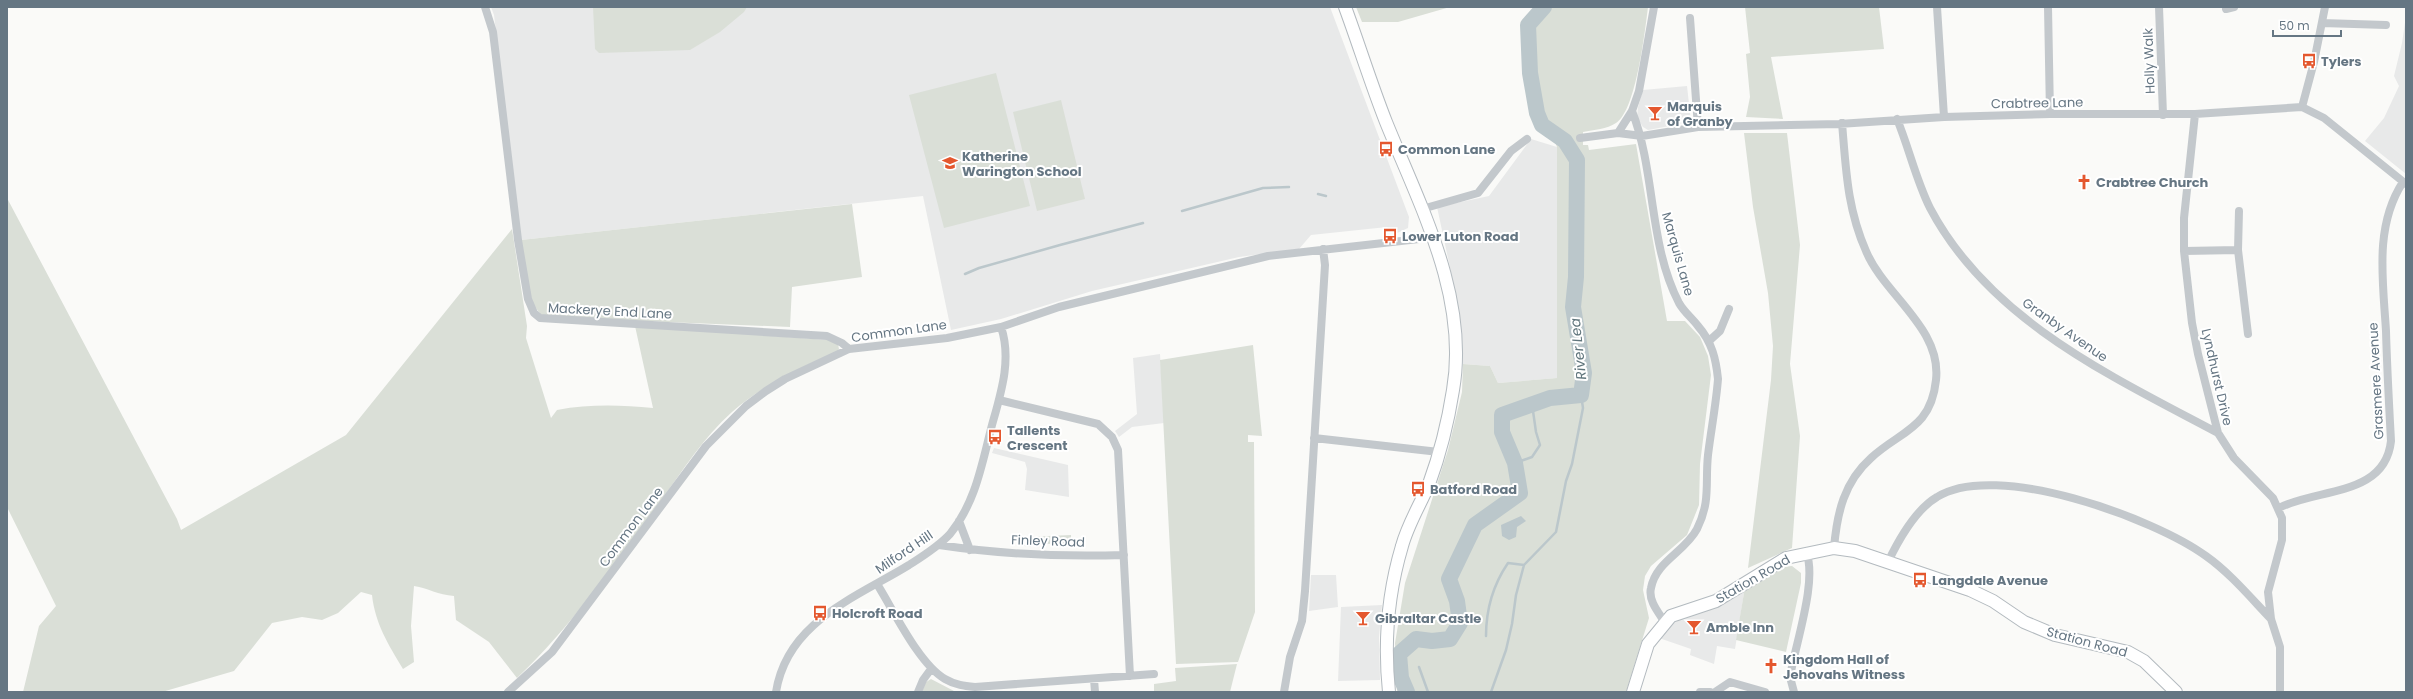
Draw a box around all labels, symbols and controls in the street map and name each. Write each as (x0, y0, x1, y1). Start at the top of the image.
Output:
scale bar (2273, 12, 2341, 38)
text: 50 m (2279, 17, 2310, 34)
street label: Holly Walk (2138, 27, 2160, 94)
bus stop icon: Tylers (2300, 52, 2318, 70)
place label: Tylers (2321, 52, 2362, 71)
street label: Crabtree Lane (1991, 93, 2083, 113)
place label: Marquis of Granby (1667, 97, 1734, 131)
bar icon: Marquis of Granby (1646, 104, 1664, 122)
bus stop icon: Common Lane (1377, 140, 1395, 158)
place label: Common Lane (1398, 140, 1495, 159)
place label: Katherine Warington School (962, 147, 1082, 181)
school or university icon: Katherine Warington School (941, 154, 959, 172)
church icon: Crabtree Church (2075, 173, 2093, 191)
place label: Crabtree Church (2096, 173, 2209, 192)
street label: Marquis Lane (1657, 210, 1699, 298)
bus stop icon: Lower Luton Road (1381, 227, 1399, 245)
place label: Lower Luton Road (1402, 227, 1519, 246)
street label: Granby Avenue (2018, 293, 2112, 367)
street label: Mackerye End Lane (547, 298, 673, 324)
street label: Common Lane (850, 315, 948, 347)
water label: River Lea (1565, 317, 1591, 381)
street label: Grasmere Avenue (2363, 322, 2389, 440)
street label: Lyndhurst Drive (2197, 327, 2237, 427)
place label: Tallents Crescent (1007, 421, 1068, 455)
bus stop icon: Tallents Crescent (986, 428, 1004, 446)
bus stop icon: Batford Road (1409, 480, 1427, 498)
place label: Batford Road (1430, 480, 1517, 499)
street label: Common Lane (595, 483, 667, 571)
street label: Milford Hill (871, 526, 937, 578)
street label: Finley Road (1011, 530, 1085, 552)
street label: Station Road (1712, 550, 1794, 608)
bus stop icon: Langdale Avenue (1911, 571, 1929, 589)
place label: Langdale Avenue (1932, 571, 2048, 590)
bus stop icon: Holcroft Road (811, 604, 829, 622)
place label: Holcroft Road (832, 604, 923, 623)
bar icon: Gibraltar Castle (1354, 609, 1372, 627)
place label: Gibraltar Castle (1375, 609, 1481, 628)
bar icon: Amble Inn (1685, 618, 1703, 636)
place label: Amble Inn (1706, 618, 1774, 637)
street label: Station Road (2044, 622, 2130, 662)
place label: Kingdom Hall of Jehovahs Witness (1783, 650, 1905, 684)
church icon: Kingdom Hall of Jehovahs Witness (1762, 657, 1780, 675)

